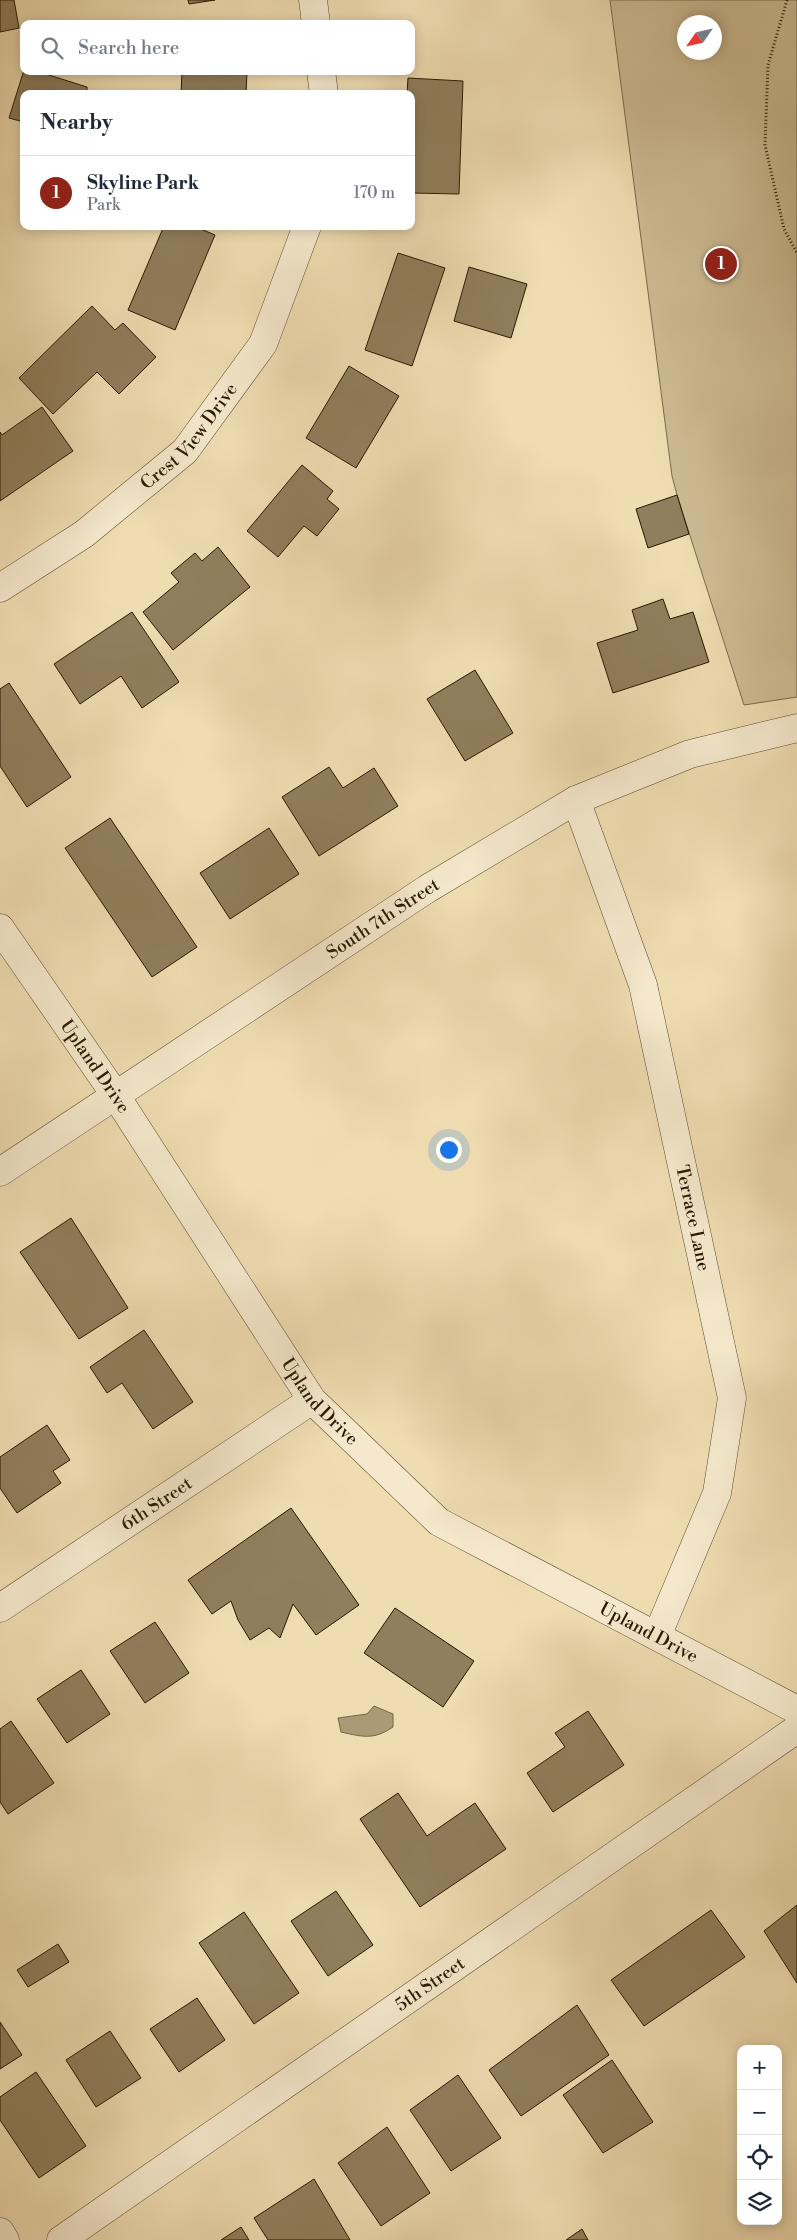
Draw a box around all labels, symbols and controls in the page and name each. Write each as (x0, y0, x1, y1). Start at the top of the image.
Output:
north arrow (677, 15, 722, 60)
search box (20, 20, 415, 75)
icon: search (38, 34, 66, 62)
text: Search here (78, 36, 179, 60)
text: Nearby (40, 110, 113, 136)
text: Skyline Park (87, 171, 199, 195)
text: 1 (52, 183, 60, 203)
text: 170 m (353, 183, 395, 203)
text: Park (87, 195, 120, 215)
pin: 1 (705, 245, 737, 283)
street label: Crest View Drive (135, 378, 242, 495)
street label: South 7th Street (322, 873, 444, 964)
street label: Upland Drive (55, 1015, 135, 1117)
your location (436, 1137, 462, 1163)
street label: Terrace Lane (671, 1163, 716, 1273)
street label: Upland Drive (276, 1353, 363, 1450)
street label: 6th Street (116, 1471, 197, 1536)
street label: Upland Drive (596, 1597, 702, 1668)
street label: 5th Street (390, 1951, 470, 2016)
map controls (737, 2045, 782, 2225)
button: + (737, 2045, 782, 2090)
button: − (737, 2090, 782, 2135)
button: locate (737, 2135, 782, 2180)
button: layers (737, 2180, 782, 2225)

